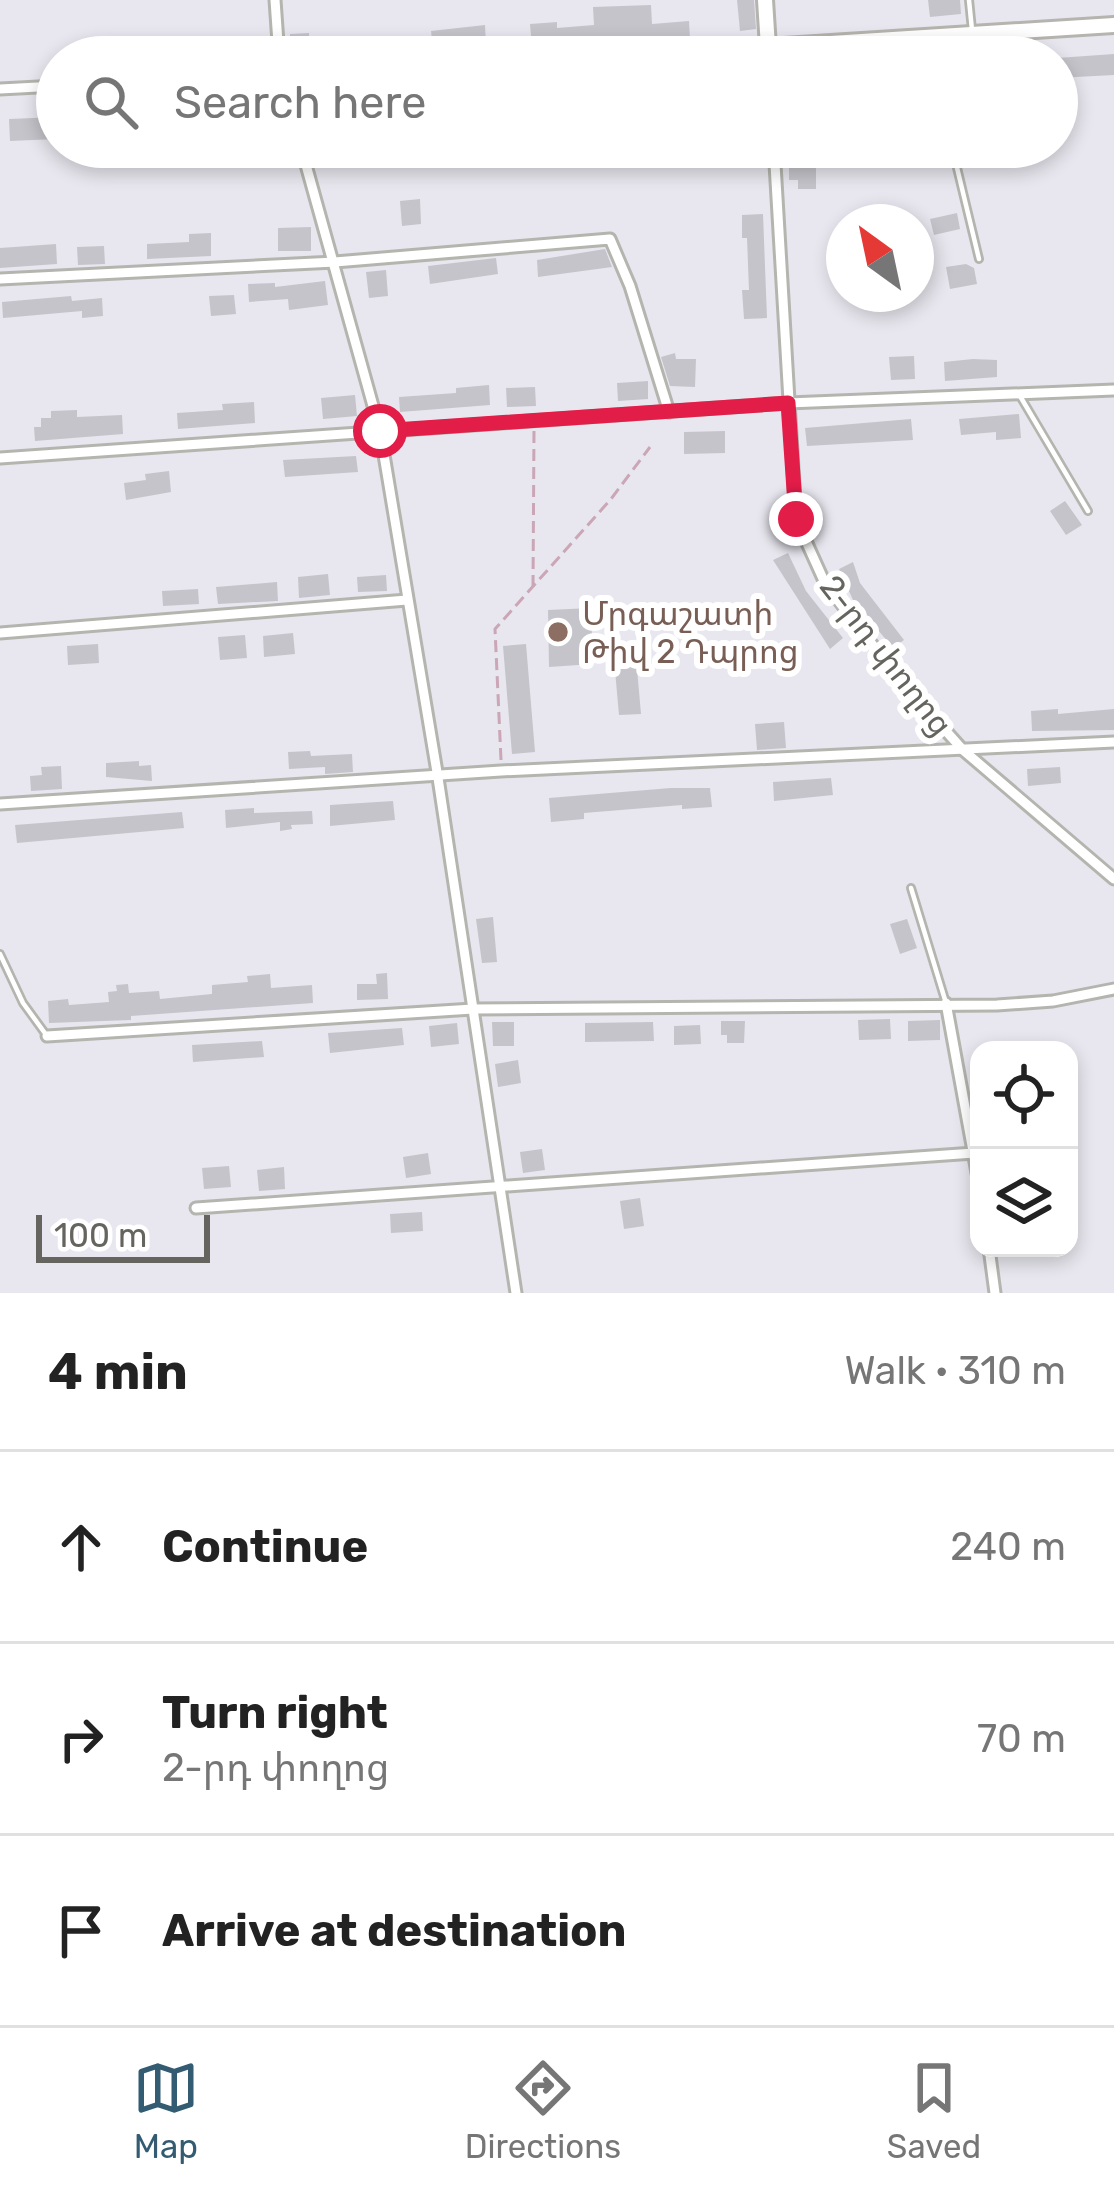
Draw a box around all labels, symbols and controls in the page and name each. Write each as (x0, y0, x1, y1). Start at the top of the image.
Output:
search box (36, 36, 1078, 168)
icon: search (78, 69, 144, 135)
text: Search here (174, 76, 426, 129)
north arrow (826, 204, 934, 312)
route start (353, 404, 407, 458)
route end (769, 492, 823, 546)
street label: 2-րդ փողոց (812, 568, 961, 743)
place label: Մրգաշատի Թիվ 2 Դպրոց (582, 594, 798, 671)
marker: Մրգաշատի Թիվ 2 Դպրոց (545, 619, 571, 645)
map controls (970, 1041, 1078, 1257)
button: locate (970, 1041, 1078, 1149)
button: layers (970, 1149, 1078, 1257)
scale bar (36, 1209, 210, 1262)
text: 100 m (54, 1216, 147, 1255)
text: 4 min (48, 1341, 188, 1402)
text: Walk · 310 m (844, 1348, 1066, 1394)
icon: ahead (48, 1514, 114, 1580)
text: Continue (162, 1520, 368, 1573)
text: 240 m (950, 1524, 1066, 1570)
text: Turn right (162, 1686, 388, 1739)
icon: right (48, 1706, 114, 1772)
text: 70 m (977, 1716, 1066, 1762)
text: 2-րդ փողոց (162, 1745, 389, 1791)
icon: arrive (48, 1898, 114, 1964)
text: Arrive at destination (162, 1904, 627, 1957)
tab: Map (133, 2055, 199, 2166)
tab: Directions (465, 2055, 621, 2166)
tab: Saved (887, 2055, 981, 2166)

